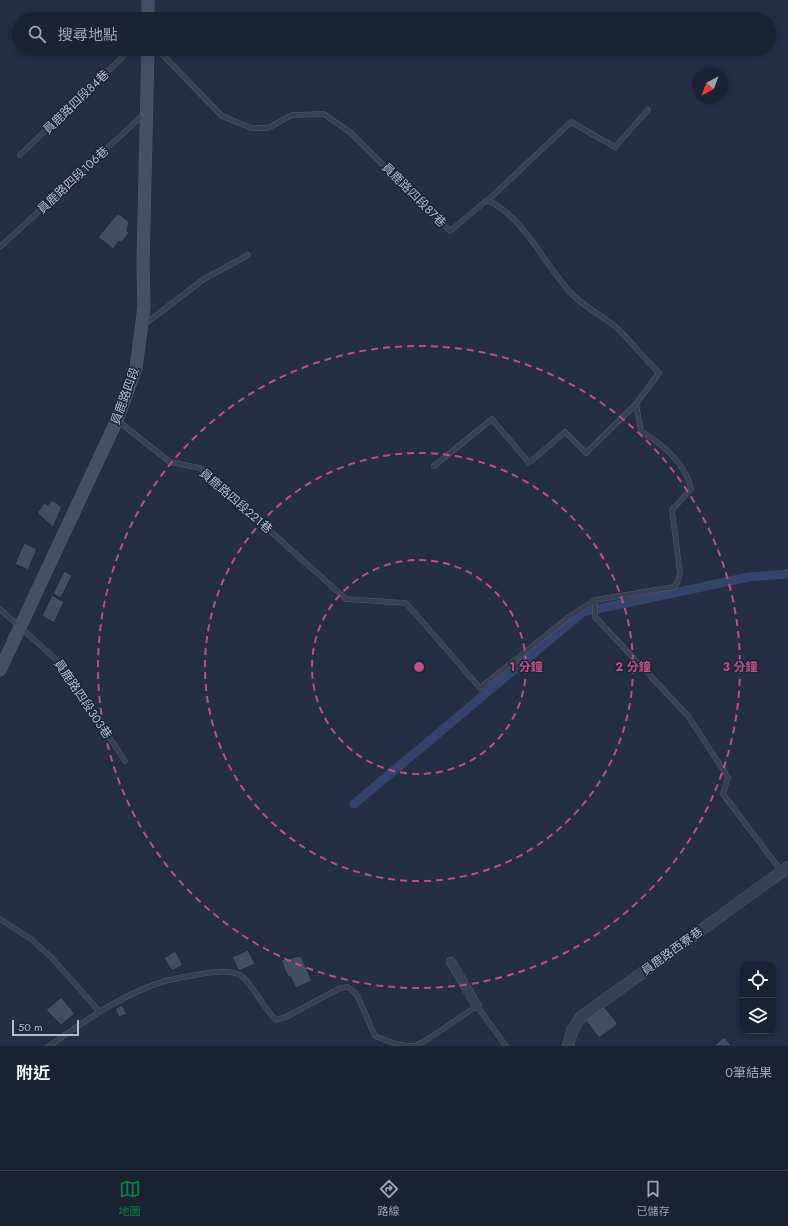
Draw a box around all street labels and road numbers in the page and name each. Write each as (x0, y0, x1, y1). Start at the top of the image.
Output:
street label: 員鹿路四段84巷 (39, 66, 113, 138)
street label: 員鹿路四段106巷 (33, 142, 113, 218)
street label: 員鹿路四段87巷 (378, 159, 450, 231)
street label: 員鹿路四段 (106, 365, 144, 427)
street label: 員鹿路四段221巷 (196, 464, 276, 538)
street label: 員鹿路四段303巷 (50, 656, 116, 742)
street label: 員鹿路西寮巷 (638, 923, 706, 979)

